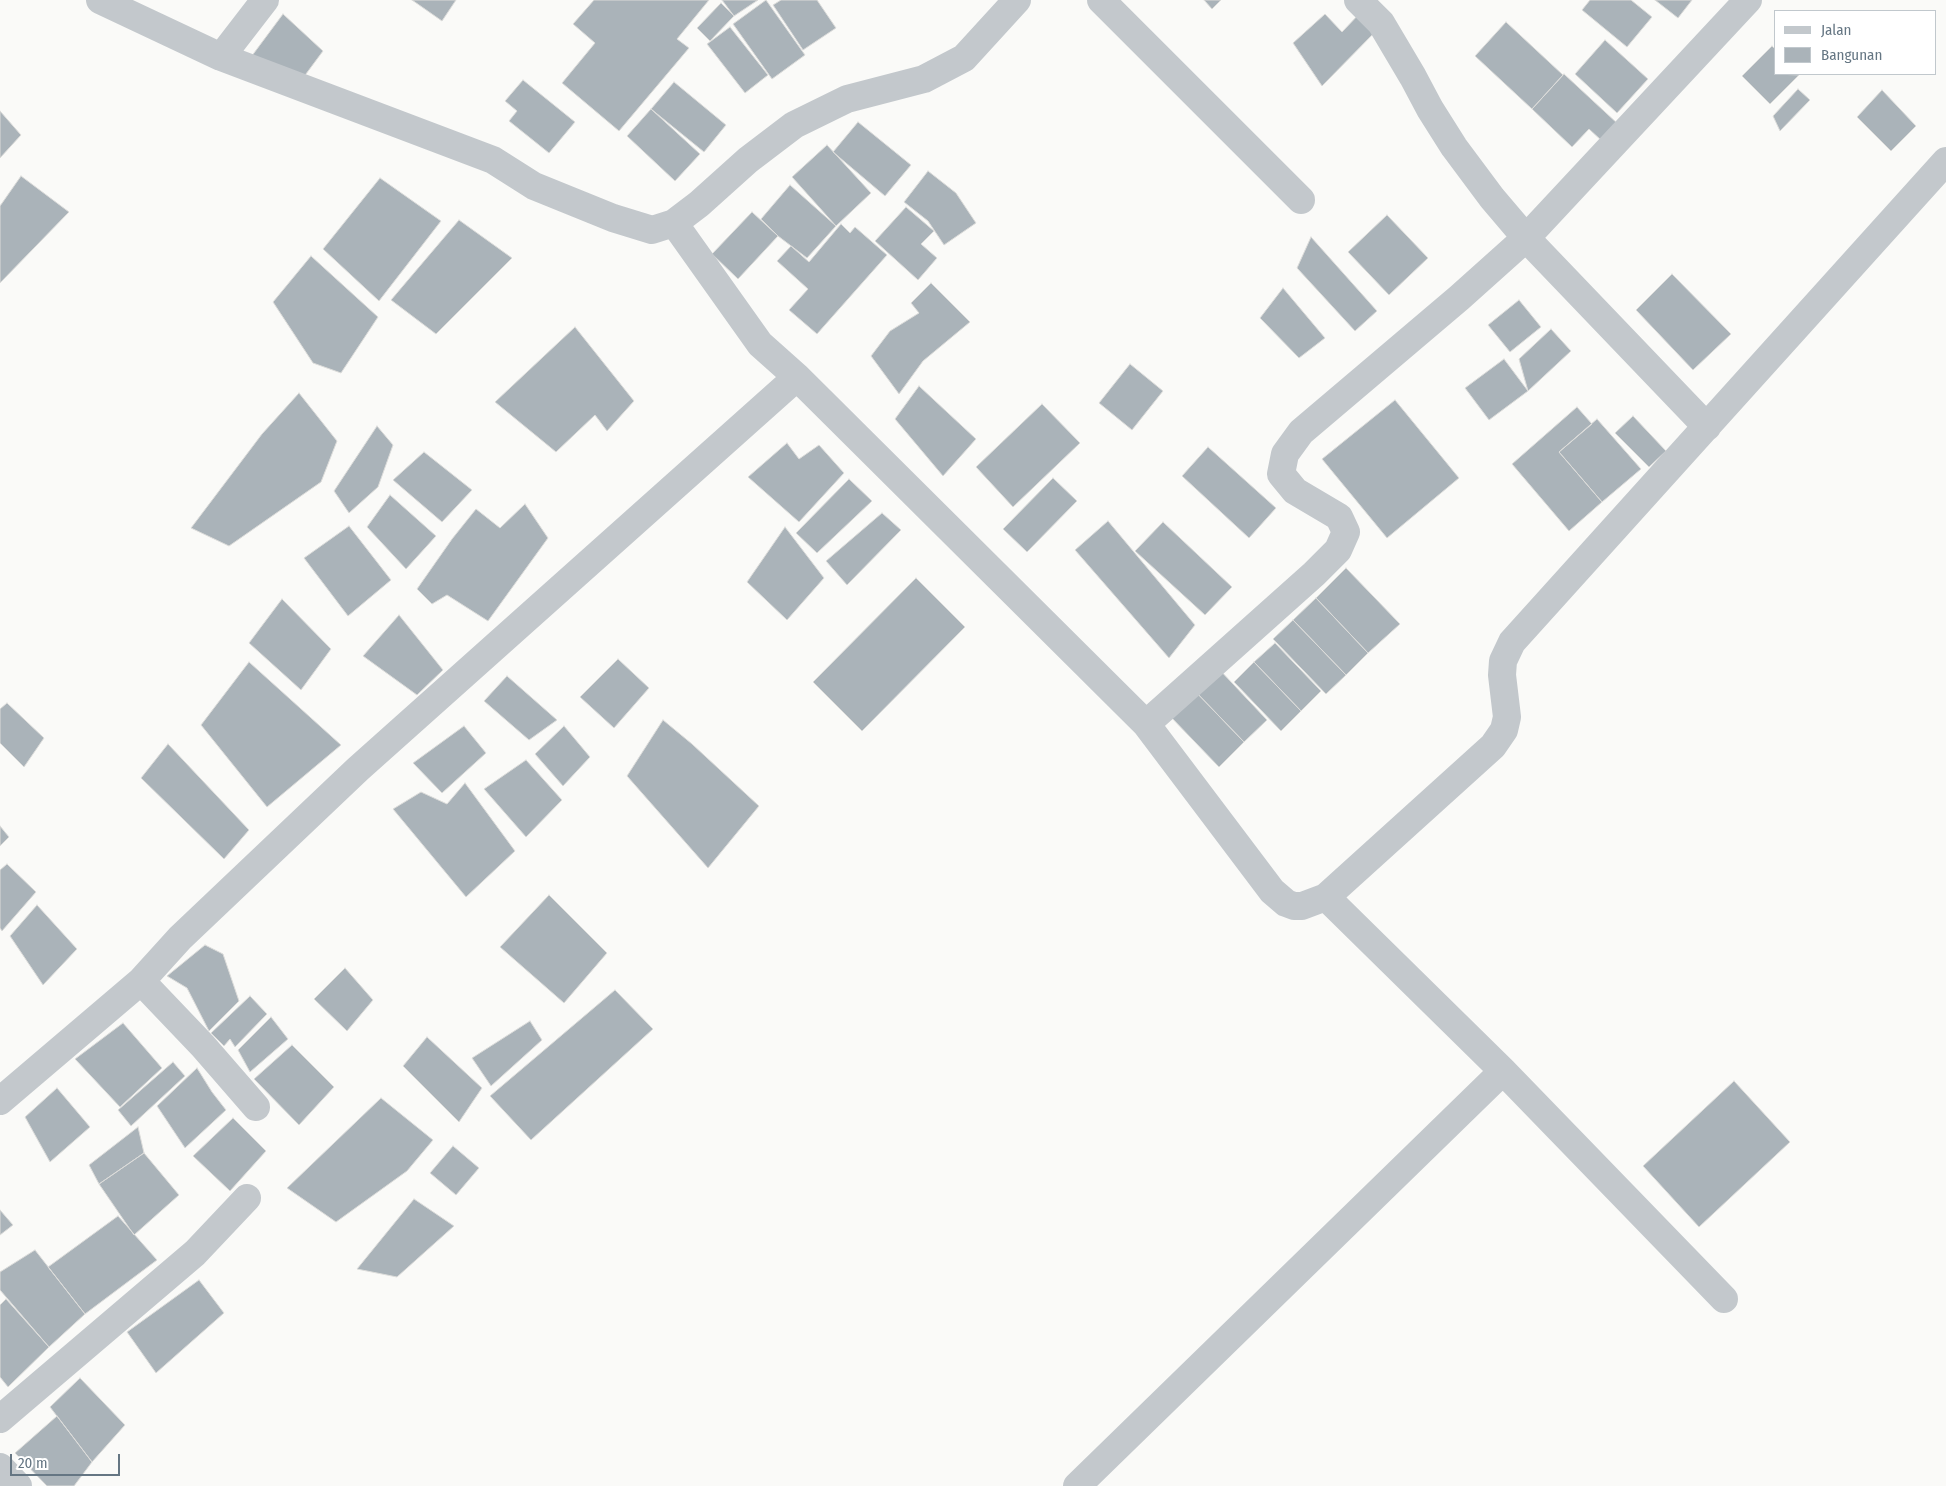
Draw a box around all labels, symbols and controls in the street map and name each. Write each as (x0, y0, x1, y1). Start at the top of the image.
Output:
legend (1774, 10, 1936, 75)
text: Jalan (1821, 21, 1851, 39)
text: Bangunan (1821, 46, 1882, 64)
scale bar (12, 1444, 122, 1476)
text: 20 m (18, 1454, 48, 1472)

